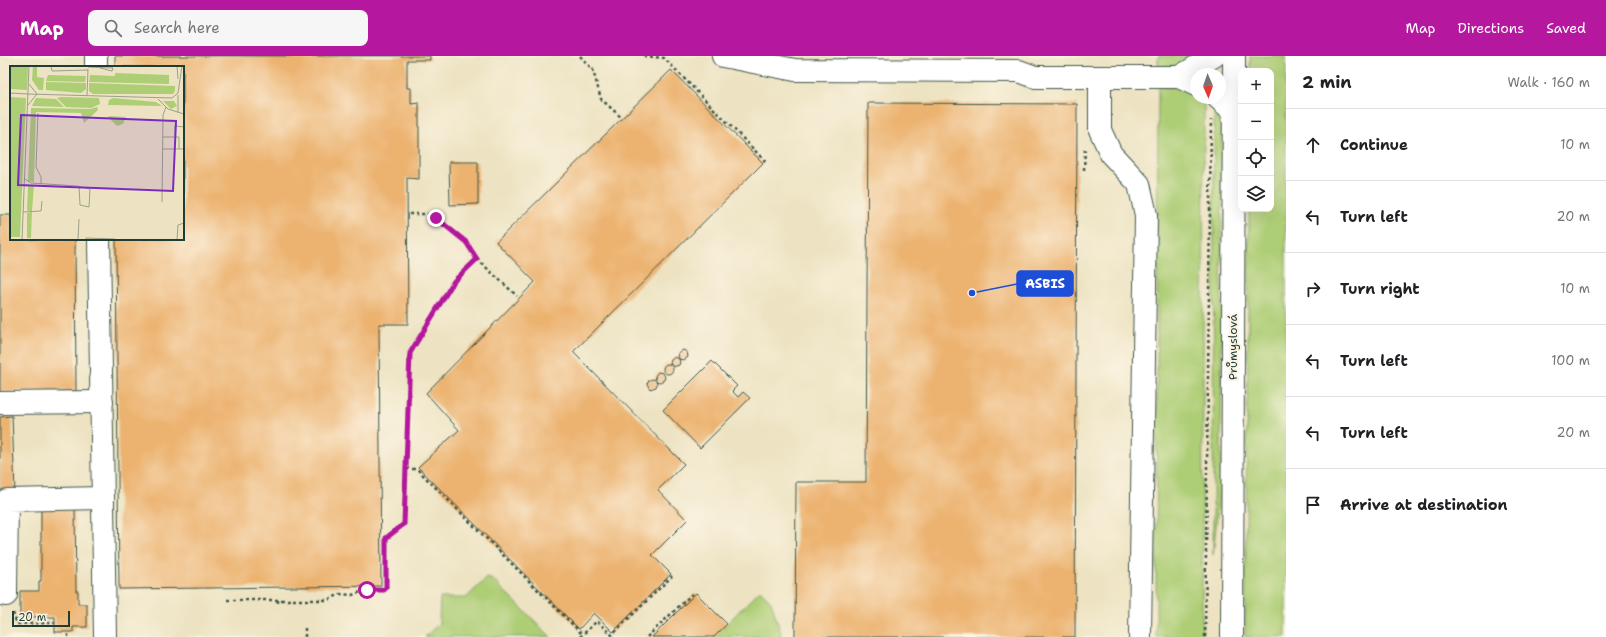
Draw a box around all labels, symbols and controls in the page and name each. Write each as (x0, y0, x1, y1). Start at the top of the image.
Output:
search box (88, 10, 368, 46)
text: Map (20, 16, 64, 41)
icon: search (102, 17, 124, 39)
text: Search here (134, 18, 220, 38)
text: Map (1406, 19, 1436, 37)
text: Directions (1458, 19, 1524, 37)
text: Saved (1546, 19, 1586, 37)
inset map (10, 66, 184, 240)
north arrow (1190, 68, 1226, 104)
map controls (1238, 68, 1274, 212)
button: + (1238, 68, 1274, 104)
text: 2 min (1302, 71, 1352, 93)
text: Walk · 160 m (1508, 74, 1590, 91)
button: − (1238, 104, 1274, 140)
icon: ahead (1302, 134, 1324, 156)
text: Continue (1340, 135, 1408, 155)
text: 10 m (1560, 136, 1590, 153)
button: locate (1238, 140, 1274, 176)
button: layers (1238, 176, 1274, 212)
icon: left (1302, 206, 1324, 228)
text: Turn left (1340, 207, 1408, 227)
text: 20 m (1557, 208, 1590, 225)
route end (427, 209, 445, 227)
callout: ASBIS (1017, 271, 1073, 296)
text: ASBIS (1025, 275, 1065, 292)
icon: right (1302, 278, 1324, 300)
text: Turn right (1340, 279, 1420, 299)
text: 10 m (1560, 280, 1590, 297)
street label: Průmyslová (1225, 313, 1241, 380)
icon: left (1302, 350, 1324, 372)
text: Turn left (1340, 351, 1408, 371)
text: 100 m (1551, 352, 1590, 369)
icon: left (1302, 422, 1324, 444)
text: Turn left (1340, 423, 1408, 443)
text: 20 m (1557, 424, 1590, 441)
icon: arrive (1302, 494, 1324, 516)
text: Arrive at destination (1340, 495, 1508, 515)
route start (358, 581, 376, 599)
scale bar (12, 609, 70, 628)
text: 20 m (18, 610, 46, 625)

